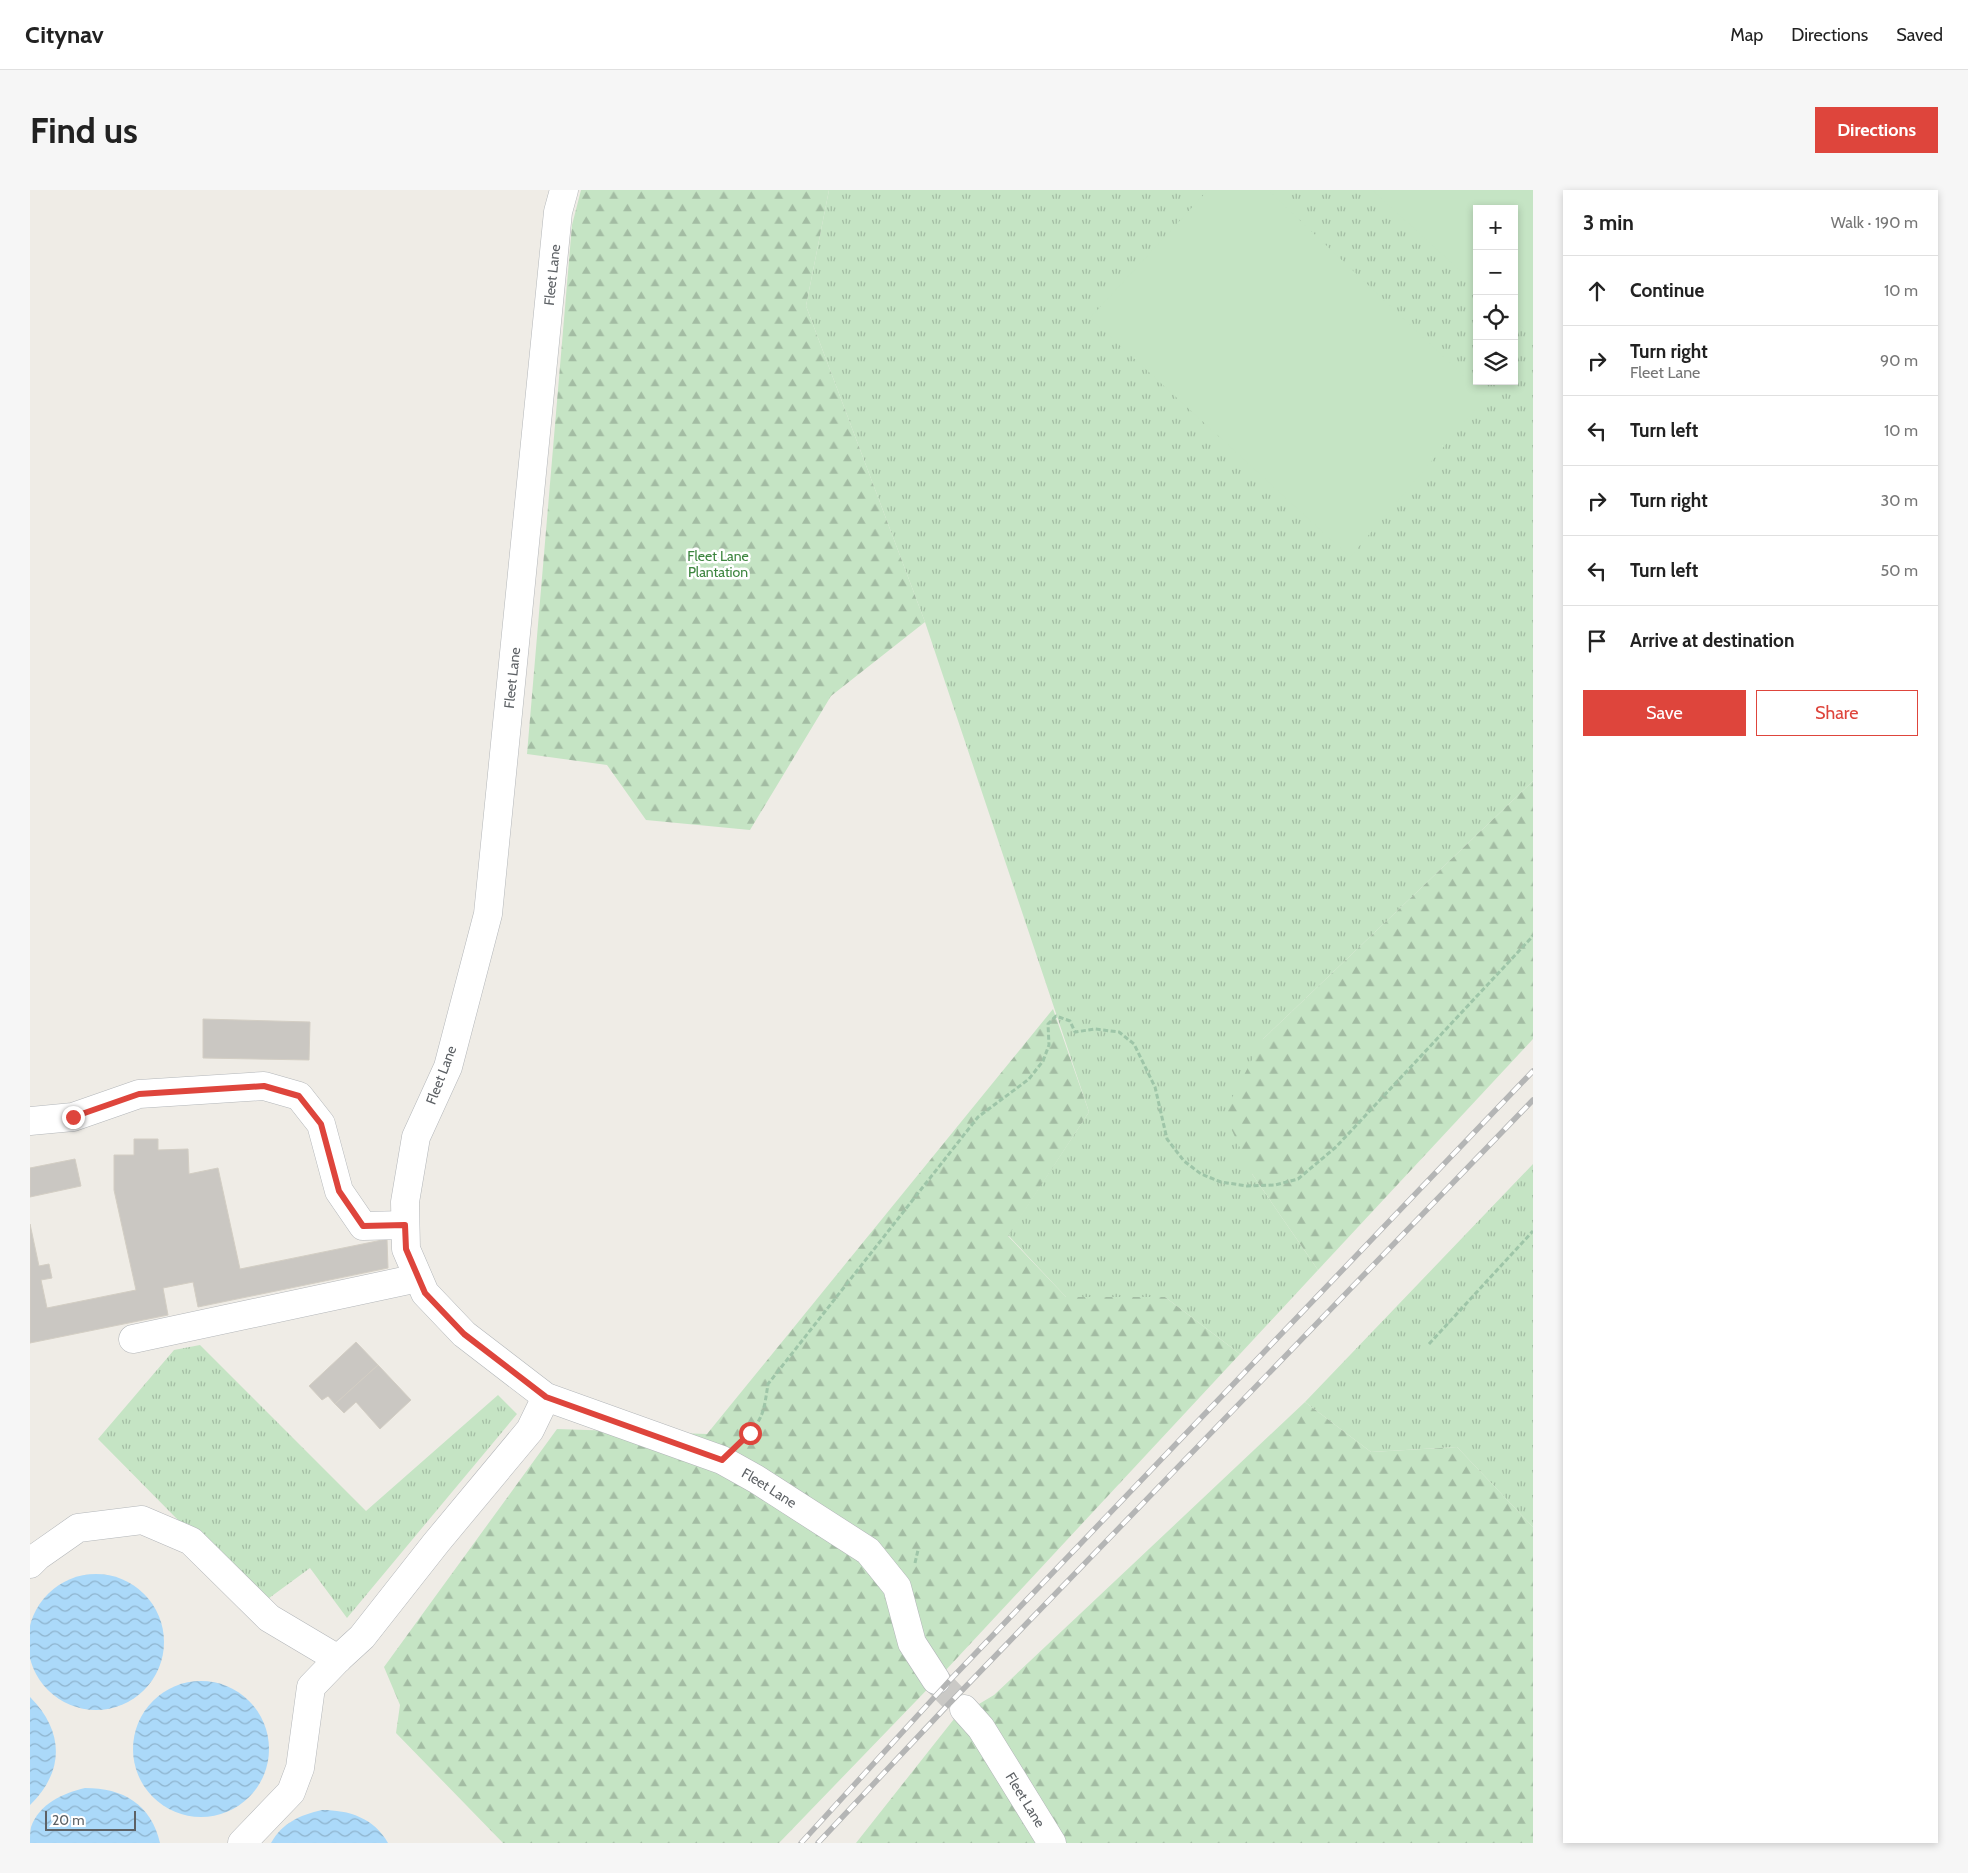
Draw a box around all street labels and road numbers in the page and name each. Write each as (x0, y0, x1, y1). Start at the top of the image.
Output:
street label: Fleet Lane (540, 243, 564, 307)
street label: Fleet Lane (500, 646, 524, 710)
street label: Fleet Lane (422, 1043, 460, 1107)
street label: Fleet Lane (739, 1464, 800, 1512)
street label: Fleet Lane (1002, 1769, 1049, 1831)

